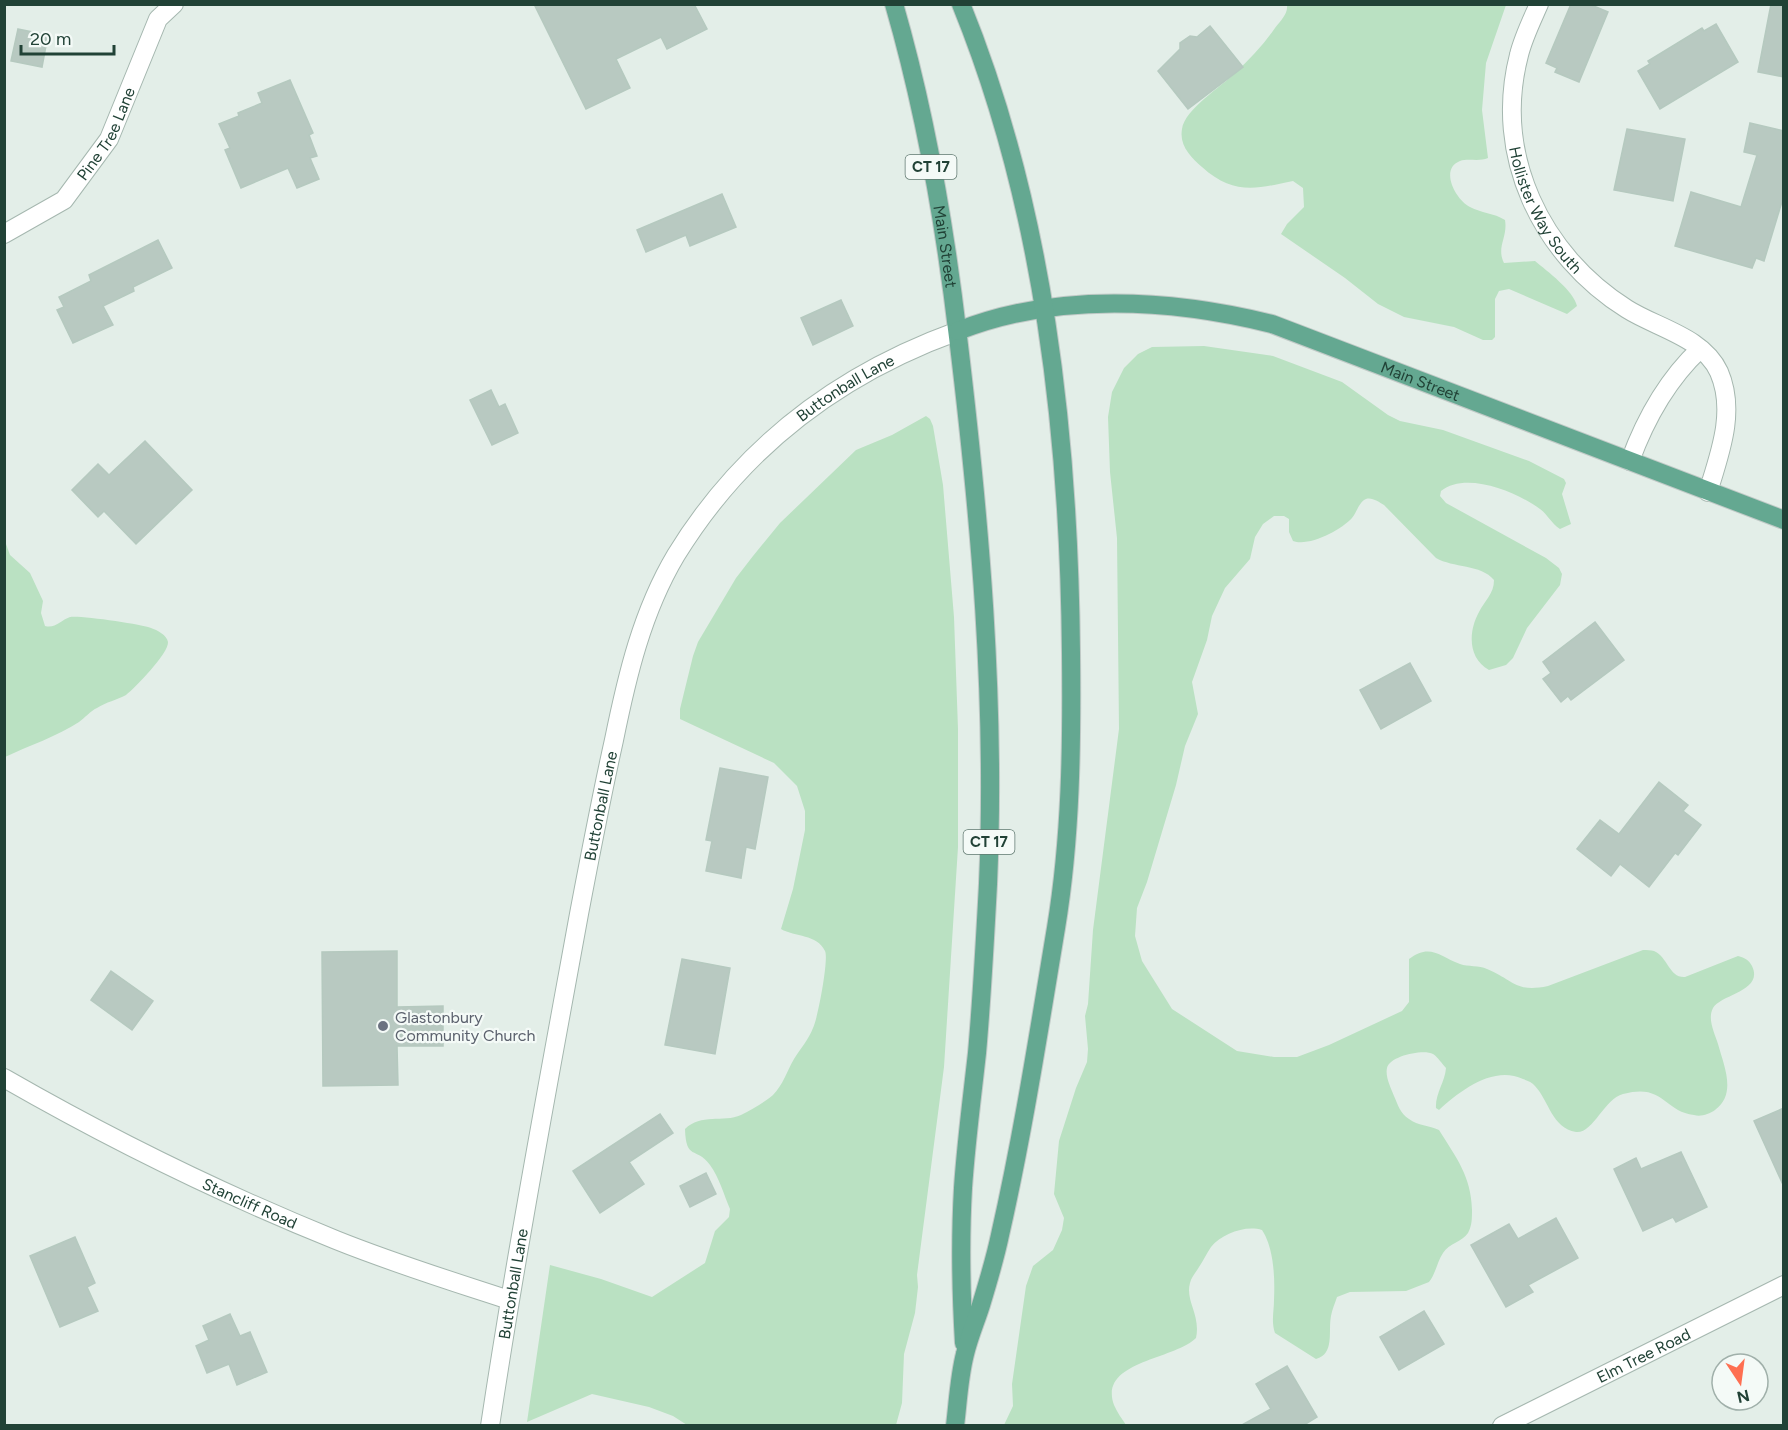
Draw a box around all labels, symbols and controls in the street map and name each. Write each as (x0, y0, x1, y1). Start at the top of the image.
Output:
scale bar (21, 18, 114, 56)
text: 20 m (30, 28, 71, 50)
street label: Pine Tree Lane (73, 84, 139, 184)
street label: Hollister Way South (1505, 145, 1586, 277)
road number: CT 17 (906, 155, 956, 179)
street label: Main Street (929, 204, 961, 289)
street label: Buttonball Lane (793, 350, 898, 426)
street label: Main Street (1378, 358, 1463, 405)
street label: Buttonball Lane (580, 749, 621, 862)
road number: CT 17 (964, 830, 1014, 854)
place label: Glastonbury Community Church (395, 1008, 535, 1045)
marker: Glastonbury Community Church (376, 1019, 390, 1033)
street label: Stancliff Road (199, 1174, 300, 1233)
street label: Buttonball Lane (495, 1227, 532, 1341)
street label: Elm Tree Road (1593, 1324, 1694, 1387)
north arrow (1710, 1352, 1770, 1412)
text: N (1735, 1385, 1751, 1407)

